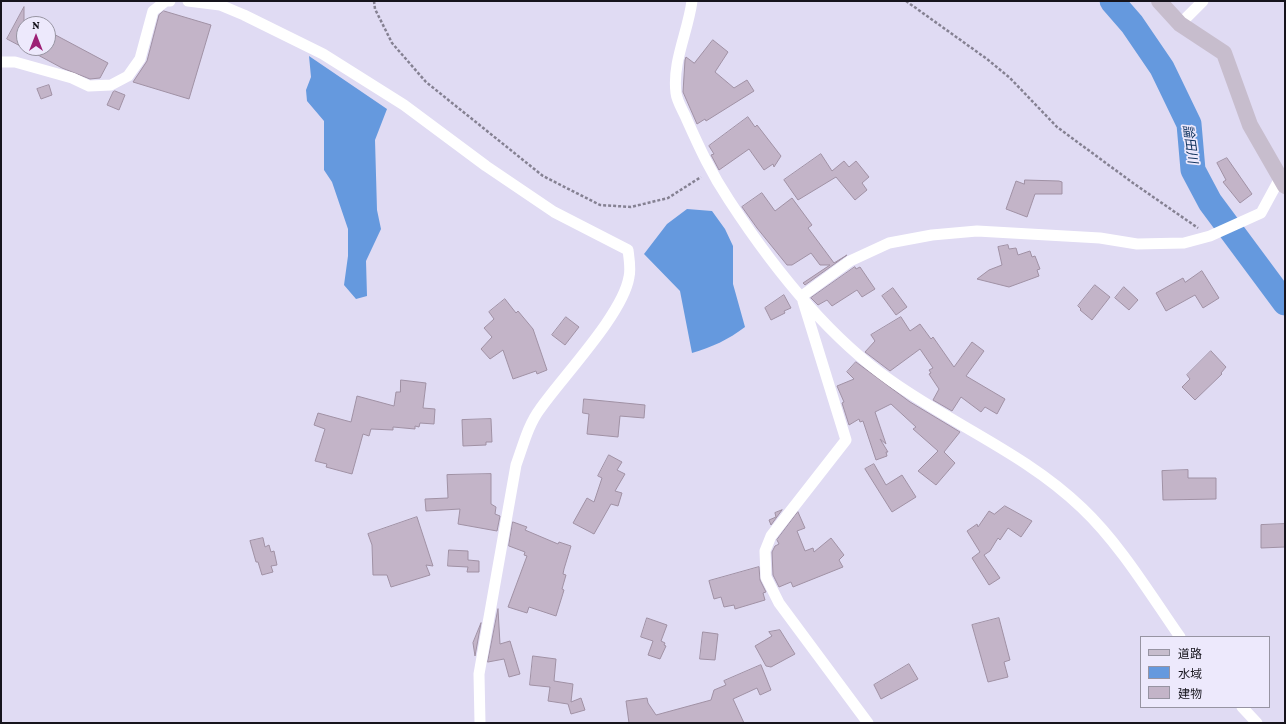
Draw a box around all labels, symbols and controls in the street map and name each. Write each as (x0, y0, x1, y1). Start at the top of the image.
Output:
north arrow (16, 16, 56, 56)
text: N (32, 19, 40, 31)
water label: 論田川 (1180, 124, 1200, 164)
legend (1140, 636, 1270, 708)
text: 道路 (1178, 647, 1202, 661)
text: 水域 (1178, 667, 1202, 681)
text: 建物 (1178, 687, 1202, 701)

